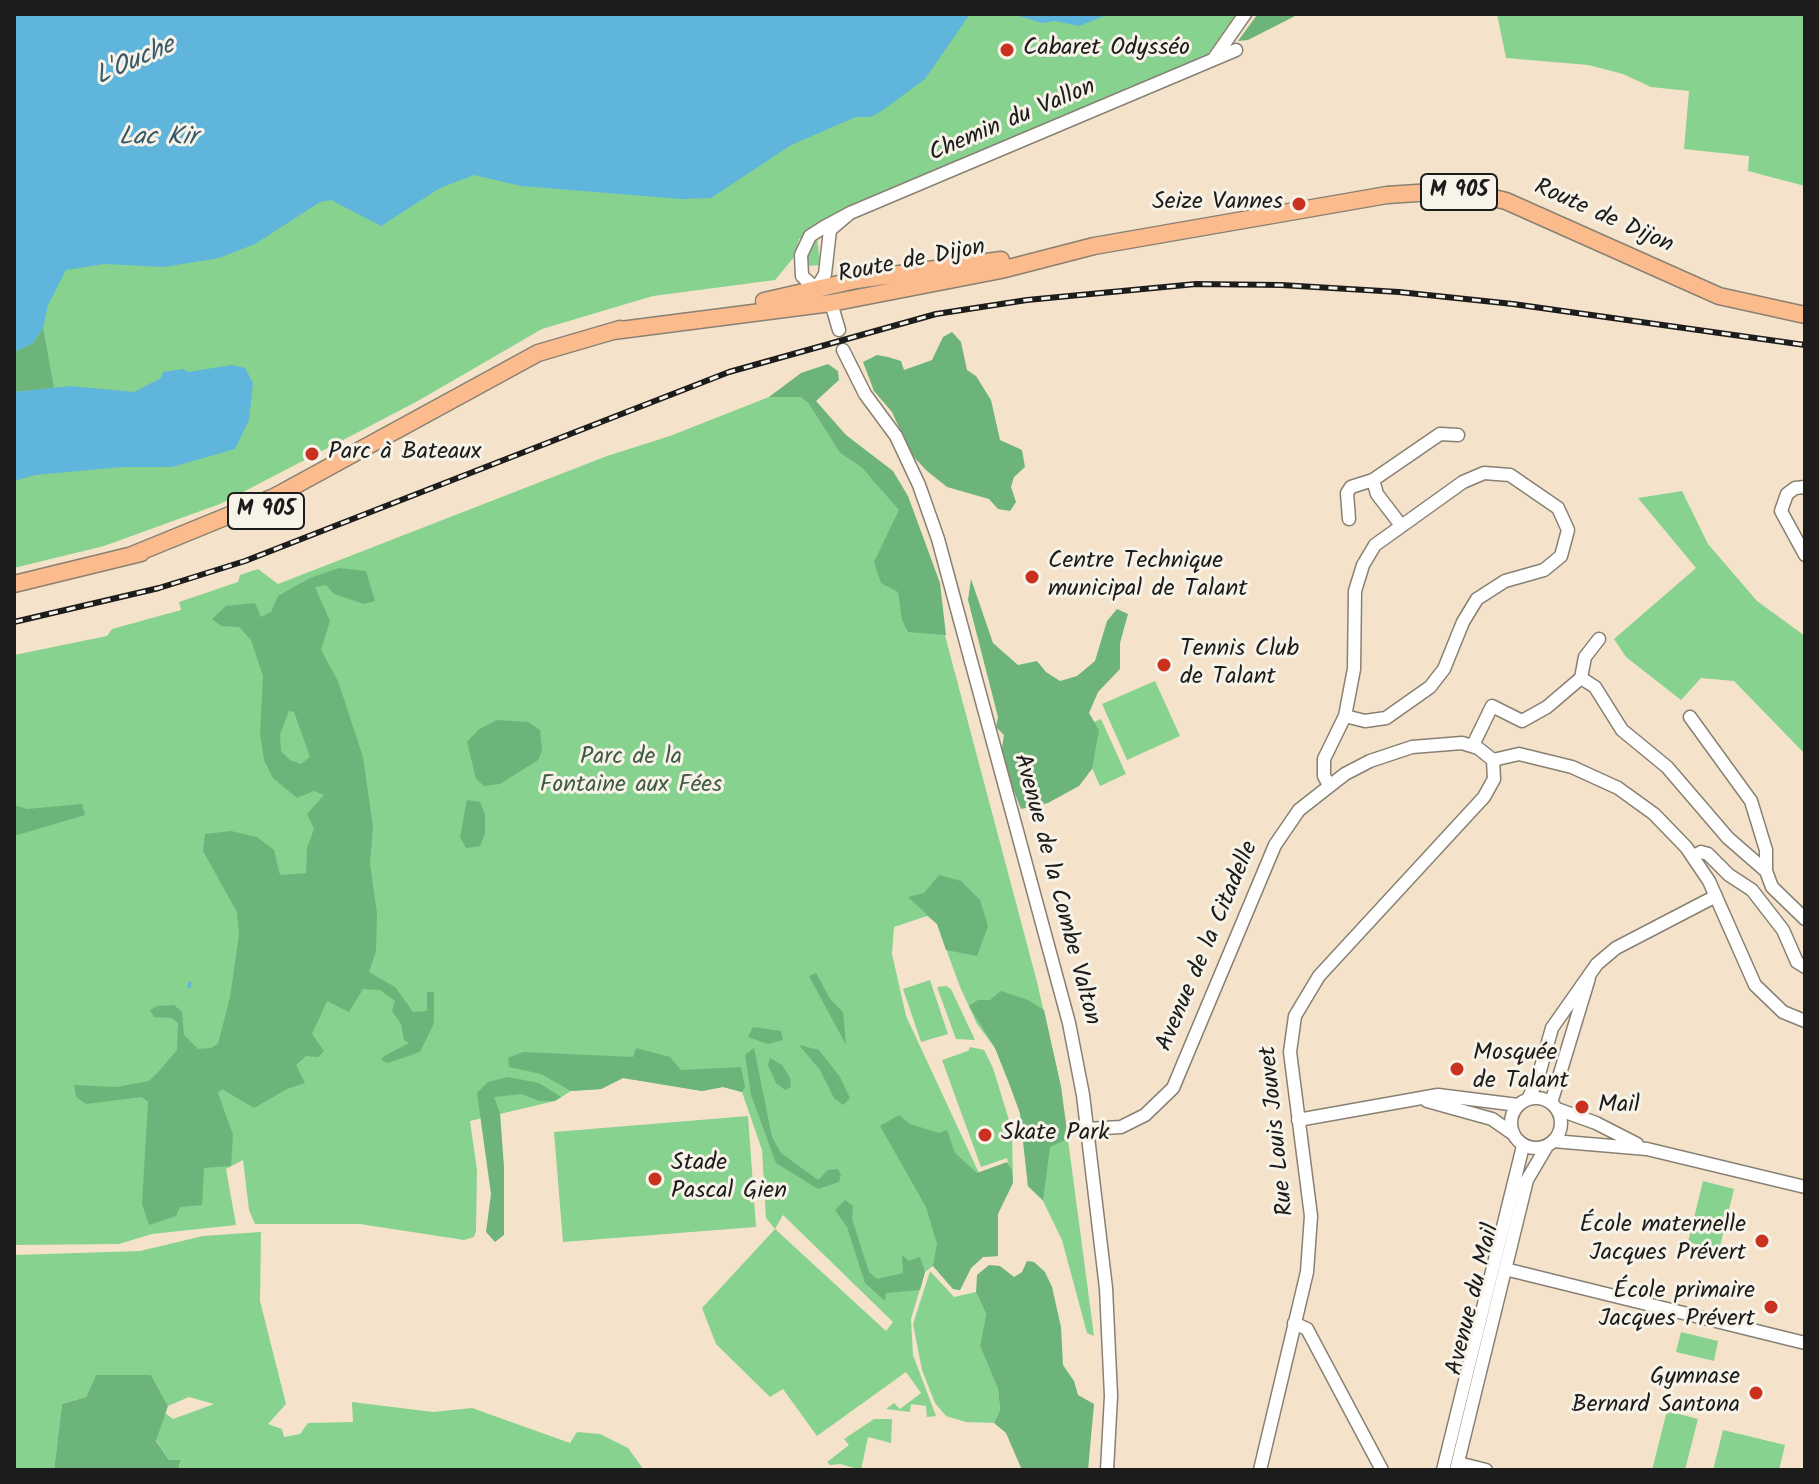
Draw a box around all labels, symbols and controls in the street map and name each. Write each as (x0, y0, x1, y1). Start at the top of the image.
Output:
water label: L'Ouche (91, 32, 181, 94)
place label: Cabaret Odysséo (1023, 36, 1190, 64)
marker: Cabaret Odysséo (998, 41, 1016, 59)
street label: Chemin du Vallon (926, 74, 1100, 170)
water label: Lac Kir (119, 124, 197, 156)
road number: M 905 (1421, 174, 1497, 210)
street label: Route de Dijon (1529, 174, 1677, 262)
place label: Seize Vannes (1152, 190, 1283, 218)
marker: Seize Vannes (1290, 195, 1308, 213)
street label: Route de Dijon (836, 235, 988, 291)
place label: Parc à Bateaux (328, 440, 481, 468)
marker: Parc à Bateaux (303, 445, 321, 463)
road number: M 905 (228, 493, 304, 529)
place label: Centre Technique municipal de Talant (1048, 549, 1247, 605)
marker: Centre Technique municipal de Talant (1023, 568, 1041, 586)
place label: Tennis Club de Talant (1180, 637, 1299, 693)
marker: Tennis Club de Talant (1155, 656, 1173, 674)
park label: Parc de la Fontaine aux Fées (540, 745, 722, 801)
street label: Avenue de la Combe Valton (1005, 751, 1105, 1029)
street label: Avenue de la Citadelle (1152, 838, 1266, 1056)
place label: Mosquée de Talant (1473, 1041, 1569, 1097)
street label: Rue Louis Jouvet (1256, 1044, 1302, 1218)
marker: Mosquée de Talant (1448, 1060, 1466, 1078)
place label: Mail (1598, 1093, 1640, 1121)
marker: Mail (1573, 1098, 1591, 1116)
place label: Skate Park (1001, 1121, 1109, 1149)
marker: Skate Park (976, 1126, 994, 1144)
place label: Stade Pascal Gien (671, 1151, 787, 1207)
marker: Stade Pascal Gien (646, 1170, 664, 1188)
place label: École maternelle Jacques Prévert (1580, 1213, 1746, 1269)
street label: Avenue du Mail (1442, 1221, 1508, 1379)
marker: École maternelle Jacques Prévert (1753, 1232, 1771, 1250)
place label: École primaire Jacques Prévert (1599, 1279, 1755, 1335)
marker: École primaire Jacques Prévert (1762, 1298, 1780, 1316)
place label: Gymnase Bernard Santona (1571, 1365, 1740, 1421)
marker: Gymnase Bernard Santona (1747, 1384, 1765, 1402)

